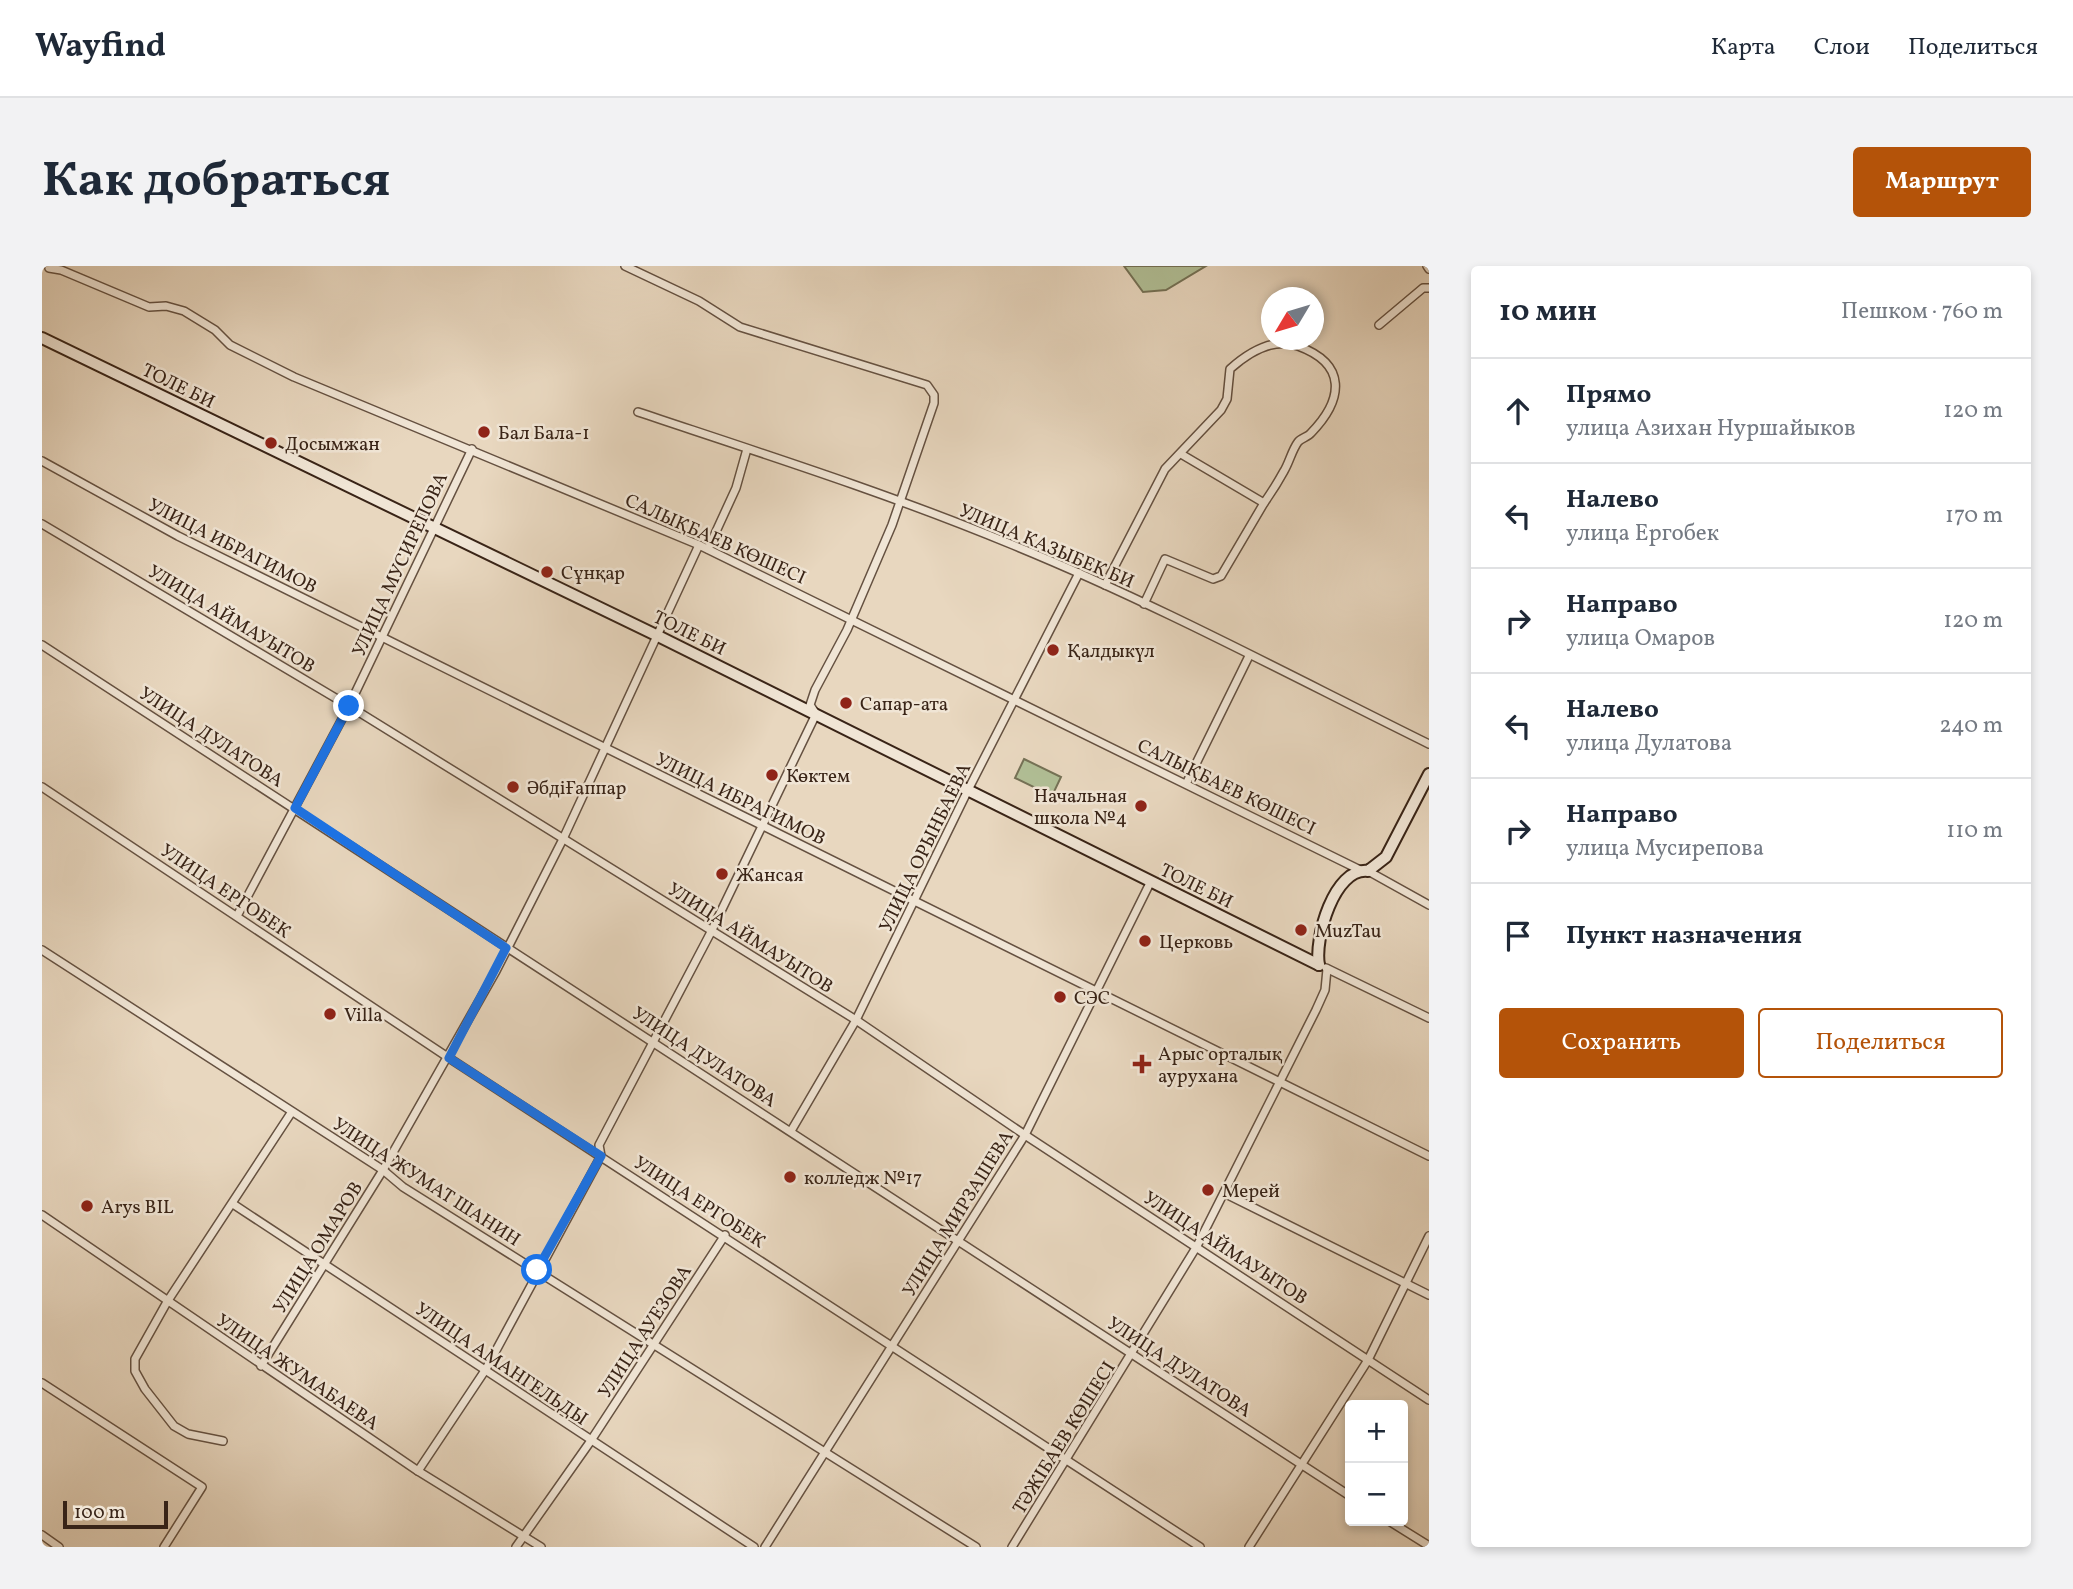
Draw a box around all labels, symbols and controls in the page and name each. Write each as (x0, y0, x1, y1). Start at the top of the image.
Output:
text: Wayfind (35, 25, 166, 71)
text: Карта (1711, 31, 1776, 65)
text: Слои (1814, 31, 1870, 65)
text: Поделиться (1908, 31, 2038, 65)
button: Маршрут (1853, 147, 2031, 217)
text: Как добраться (42, 148, 390, 217)
north arrow (1261, 287, 1324, 350)
text: 10 мин (1499, 291, 1597, 333)
text: Пешком · 760 m (1841, 296, 2003, 328)
street label: ТОЛЕ БИ (137, 358, 219, 416)
text: Прямо (1566, 377, 1651, 413)
icon: ahead (1499, 392, 1537, 430)
text: 120 m (1943, 395, 2003, 427)
text: улица Азихан Нуршайыков (1566, 413, 1856, 445)
place label: Бал Бала-1 (498, 421, 590, 447)
marker: Бал Бала-1 (476, 424, 492, 440)
place label: Досымжан (285, 432, 380, 458)
marker: Досымжан (263, 435, 279, 451)
street label: УЛИЦА МУСИРЕПОВА (347, 468, 455, 661)
text: Налево (1566, 482, 1659, 518)
street label: САЛЫҚБАЕВ КӨШЕСІ (621, 488, 810, 591)
street label: УЛИЦА ИБРАГИМОВ (143, 493, 321, 601)
icon: left (1499, 497, 1537, 535)
street label: УЛИЦА КАЗЫБЕК БИ (955, 498, 1138, 596)
text: 170 m (1945, 500, 2003, 532)
text: улица Ергобек (1566, 518, 1719, 550)
street label: УЛИЦА АЙМАУЫТОВ (142, 559, 320, 680)
place label: Cұнқар (561, 561, 625, 587)
marker: Cұнқар (539, 564, 555, 580)
text: Направо (1566, 587, 1678, 623)
icon: right (1499, 602, 1537, 640)
street label: ТОЛЕ БИ (648, 605, 730, 663)
text: 120 m (1943, 605, 2003, 637)
text: улица Омаров (1566, 623, 1715, 655)
place label: Қалдыкүл (1067, 639, 1155, 665)
marker: Қалдыкүл (1045, 642, 1061, 658)
street label: УЛИЦА ДУЛАТОВА (133, 681, 288, 794)
route end (333, 690, 364, 721)
place label: Сапар-ата (860, 692, 948, 718)
text: Налево (1566, 692, 1659, 728)
marker: Сапар-ата (838, 695, 854, 711)
icon: left (1499, 707, 1537, 745)
text: 240 m (1939, 710, 2003, 742)
text: улица Дулатова (1566, 728, 1732, 760)
street label: САЛЫҚБАЕВ КӨШЕСІ (1133, 733, 1320, 842)
street label: УЛИЦА ИБРАГИМОВ (650, 747, 830, 852)
street label: УЛИЦА ОРЫНБАЕВА (873, 759, 978, 937)
place label: Көктем (786, 764, 850, 790)
marker: Көктем (764, 767, 780, 783)
place label: ӘбдіҒаппар (527, 776, 627, 802)
marker: ӘбдіҒаппар (505, 779, 521, 795)
place label: Начальная школа №4 (1034, 784, 1127, 832)
text: Направо (1566, 797, 1678, 833)
marker: Начальная школа №4 (1133, 798, 1149, 814)
icon: right (1499, 812, 1537, 850)
text: 110 m (1946, 815, 2003, 847)
text: улица Мусирепова (1566, 833, 1764, 865)
street label: УЛИЦА ЕРГОБЕК (154, 838, 295, 945)
street label: ТОЛЕ БИ (1155, 858, 1237, 916)
place label: Жансая (736, 863, 803, 889)
marker: Жансая (714, 866, 730, 882)
street label: УЛИЦА АЙМАУЫТОВ (662, 877, 838, 1000)
icon: arrive (1499, 917, 1537, 955)
text: Пункт назначения (1566, 918, 1802, 954)
place label: MuzTau (1315, 919, 1382, 945)
marker: MuzTau (1293, 922, 1309, 938)
place label: Церковь (1159, 930, 1233, 956)
marker: Церковь (1137, 933, 1153, 949)
place label: СЭС (1074, 986, 1110, 1012)
marker: СЭС (1052, 989, 1068, 1005)
street label: УЛИЦА ДУЛАТОВА (626, 1001, 781, 1114)
place label: Villa (344, 1003, 383, 1029)
marker: Villa (322, 1006, 338, 1022)
button: Сохранить (1499, 1008, 1744, 1078)
button: Поделиться (1758, 1008, 2003, 1078)
place label: Арыс орталық аурухана (1158, 1042, 1283, 1090)
marker: Арыс орталық аурухана (1132, 1054, 1152, 1074)
street label: УЛИЦА ЖУМАТ ШАНИН (327, 1112, 525, 1253)
street label: УЛИЦА МИРЗАШЕВА (897, 1126, 1020, 1302)
street label: УЛИЦА ЕРГОБЕК (628, 1150, 770, 1255)
place label: колледж №17 (804, 1166, 922, 1192)
marker: колледж №17 (782, 1169, 798, 1185)
street label: УЛИЦА ОМАРОВ (268, 1177, 370, 1319)
place label: Мерей (1222, 1179, 1280, 1205)
marker: Мерей (1200, 1182, 1216, 1198)
street label: УЛИЦА АЙМАУЫТОВ (1138, 1186, 1312, 1312)
place label: Arys BIL (101, 1195, 174, 1221)
marker: Arys BIL (79, 1198, 95, 1214)
route start (521, 1254, 552, 1285)
street label: УЛИЦА АУЕЗОВА (593, 1260, 699, 1404)
street label: УЛИЦА АМАНГЕЛЬДЫ (409, 1297, 593, 1432)
street label: УЛИЦА ЖУМАБАЕВА (210, 1308, 384, 1437)
street label: УЛИЦА ДУЛАТОВА (1101, 1311, 1256, 1424)
street label: ТӘЖІБАЕВ КӨШЕСІ (1007, 1357, 1122, 1519)
map controls (1345, 1400, 1408, 1526)
button: + (1345, 1400, 1408, 1463)
button: − (1345, 1463, 1408, 1526)
scale bar (63, 1498, 168, 1530)
text: 100 m (74, 1500, 125, 1526)

